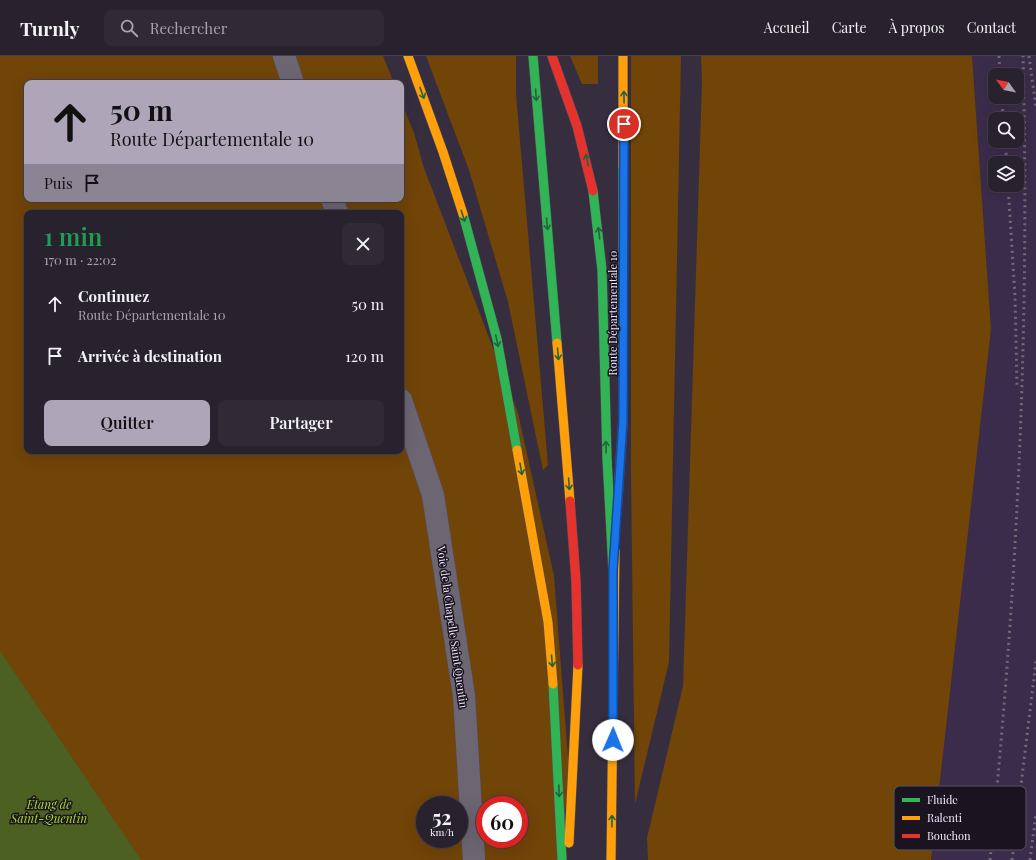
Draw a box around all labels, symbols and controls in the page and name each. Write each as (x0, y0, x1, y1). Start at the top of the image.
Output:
search box (104, 10, 384, 46)
text: Turnly (20, 15, 80, 41)
icon: search (118, 17, 140, 39)
text: Rechercher (150, 18, 227, 38)
text: Accueil (764, 18, 810, 37)
text: Carte (832, 18, 867, 37)
text: À propos (889, 18, 945, 37)
text: Contact (967, 18, 1016, 37)
north arrow (988, 68, 1024, 104)
map controls (988, 68, 1024, 192)
one-way arrow (418, 86, 426, 98)
one-way arrow (533, 88, 540, 101)
text: 50 m (110, 91, 173, 128)
one-way arrow (620, 91, 628, 104)
icon: ahead (44, 96, 96, 148)
pin (607, 107, 641, 141)
button: search (988, 112, 1024, 148)
icon: arrive (613, 113, 635, 135)
text: Route Départementale 10 (110, 127, 314, 151)
one-way arrow (582, 154, 590, 167)
button: layers (988, 156, 1024, 192)
icon: arrive (81, 172, 103, 194)
text: Puis (44, 173, 73, 193)
one-way arrow (460, 209, 467, 222)
one-way arrow (543, 217, 550, 230)
text: 1 min (44, 220, 102, 252)
button: close (342, 223, 384, 265)
one-way arrow (595, 227, 603, 240)
street label: Route Départementale 10 (605, 250, 620, 375)
text: 170 m · 22:02 (44, 251, 117, 268)
text: Continuez (78, 286, 149, 306)
icon: ahead (44, 293, 66, 315)
text: 50 m (352, 294, 384, 314)
text: Route Départementale 10 (78, 306, 225, 323)
one-way arrow (494, 334, 502, 347)
icon: arrive (44, 345, 66, 367)
text: Arrivée à destination (78, 346, 222, 366)
text: 120 m (345, 346, 384, 366)
one-way arrow (554, 347, 562, 360)
button: Quitter (44, 400, 210, 446)
button: Partager (218, 400, 384, 446)
one-way arrow (602, 441, 610, 454)
one-way arrow (517, 462, 525, 475)
one-way arrow (565, 477, 572, 490)
street label: Voie de la Chapelle Saint Quentin (434, 544, 472, 709)
one-way arrow (548, 654, 555, 667)
position arrow (592, 719, 634, 761)
one-way arrow (555, 784, 563, 797)
legend (894, 786, 1026, 850)
text: Fluide (927, 792, 958, 807)
water label: Étang de Saint-Quentin (10, 796, 87, 826)
speed limit sign: 60 (476, 796, 528, 848)
text: 52 (432, 803, 452, 830)
text: Ralenti (927, 810, 962, 825)
one-way arrow (608, 815, 615, 828)
text: km/h (430, 825, 454, 839)
text: Bouchon (927, 828, 971, 843)

